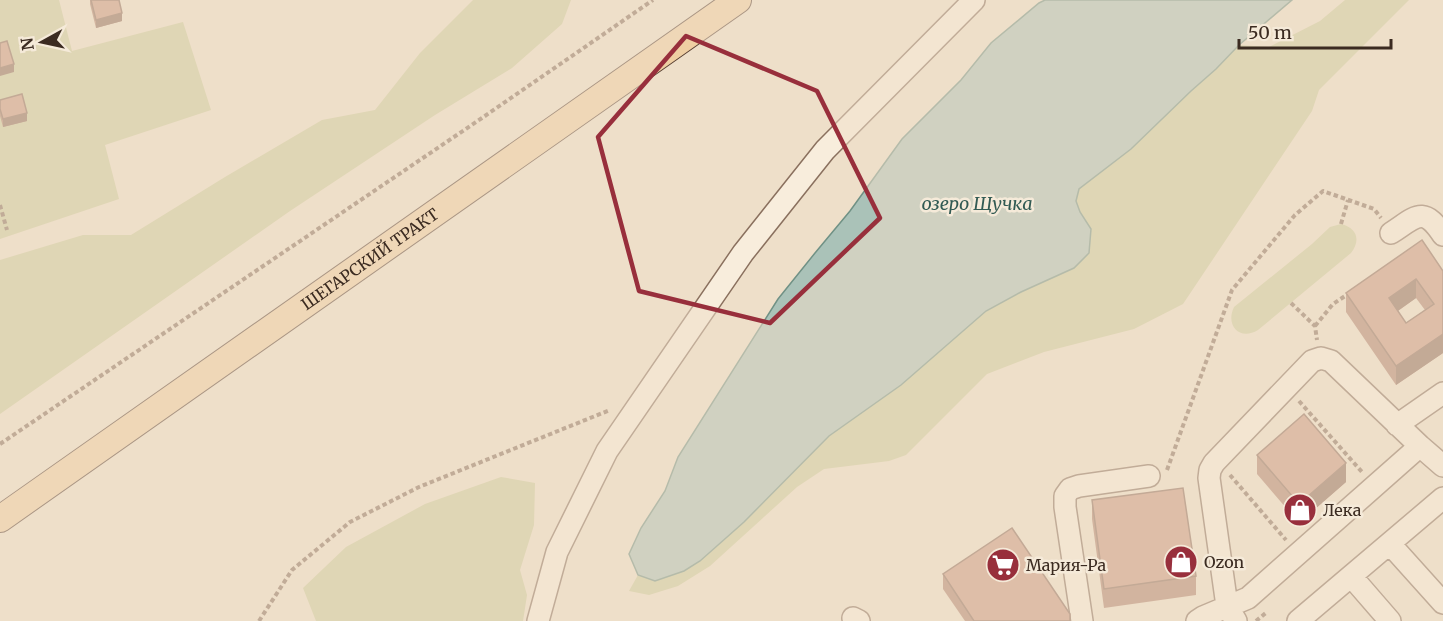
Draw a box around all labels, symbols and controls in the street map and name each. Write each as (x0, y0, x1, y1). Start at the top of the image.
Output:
north arrow (12, 12, 72, 72)
scale bar (1239, 12, 1390, 50)
text: 50 m (1248, 21, 1292, 44)
text: N (16, 36, 38, 52)
water label: озеро Щучка (921, 192, 1033, 215)
street label: ШЕГАРСКИЙ ТРАКТ (297, 204, 442, 314)
shop icon: Лека (1282, 492, 1318, 528)
place label: Лека (1323, 500, 1362, 520)
shop icon: Ozon (1163, 544, 1199, 580)
supermarket icon: Мария-Ра (985, 547, 1021, 583)
place label: Ozon (1204, 552, 1244, 572)
place label: Мария-Ра (1026, 555, 1106, 575)

